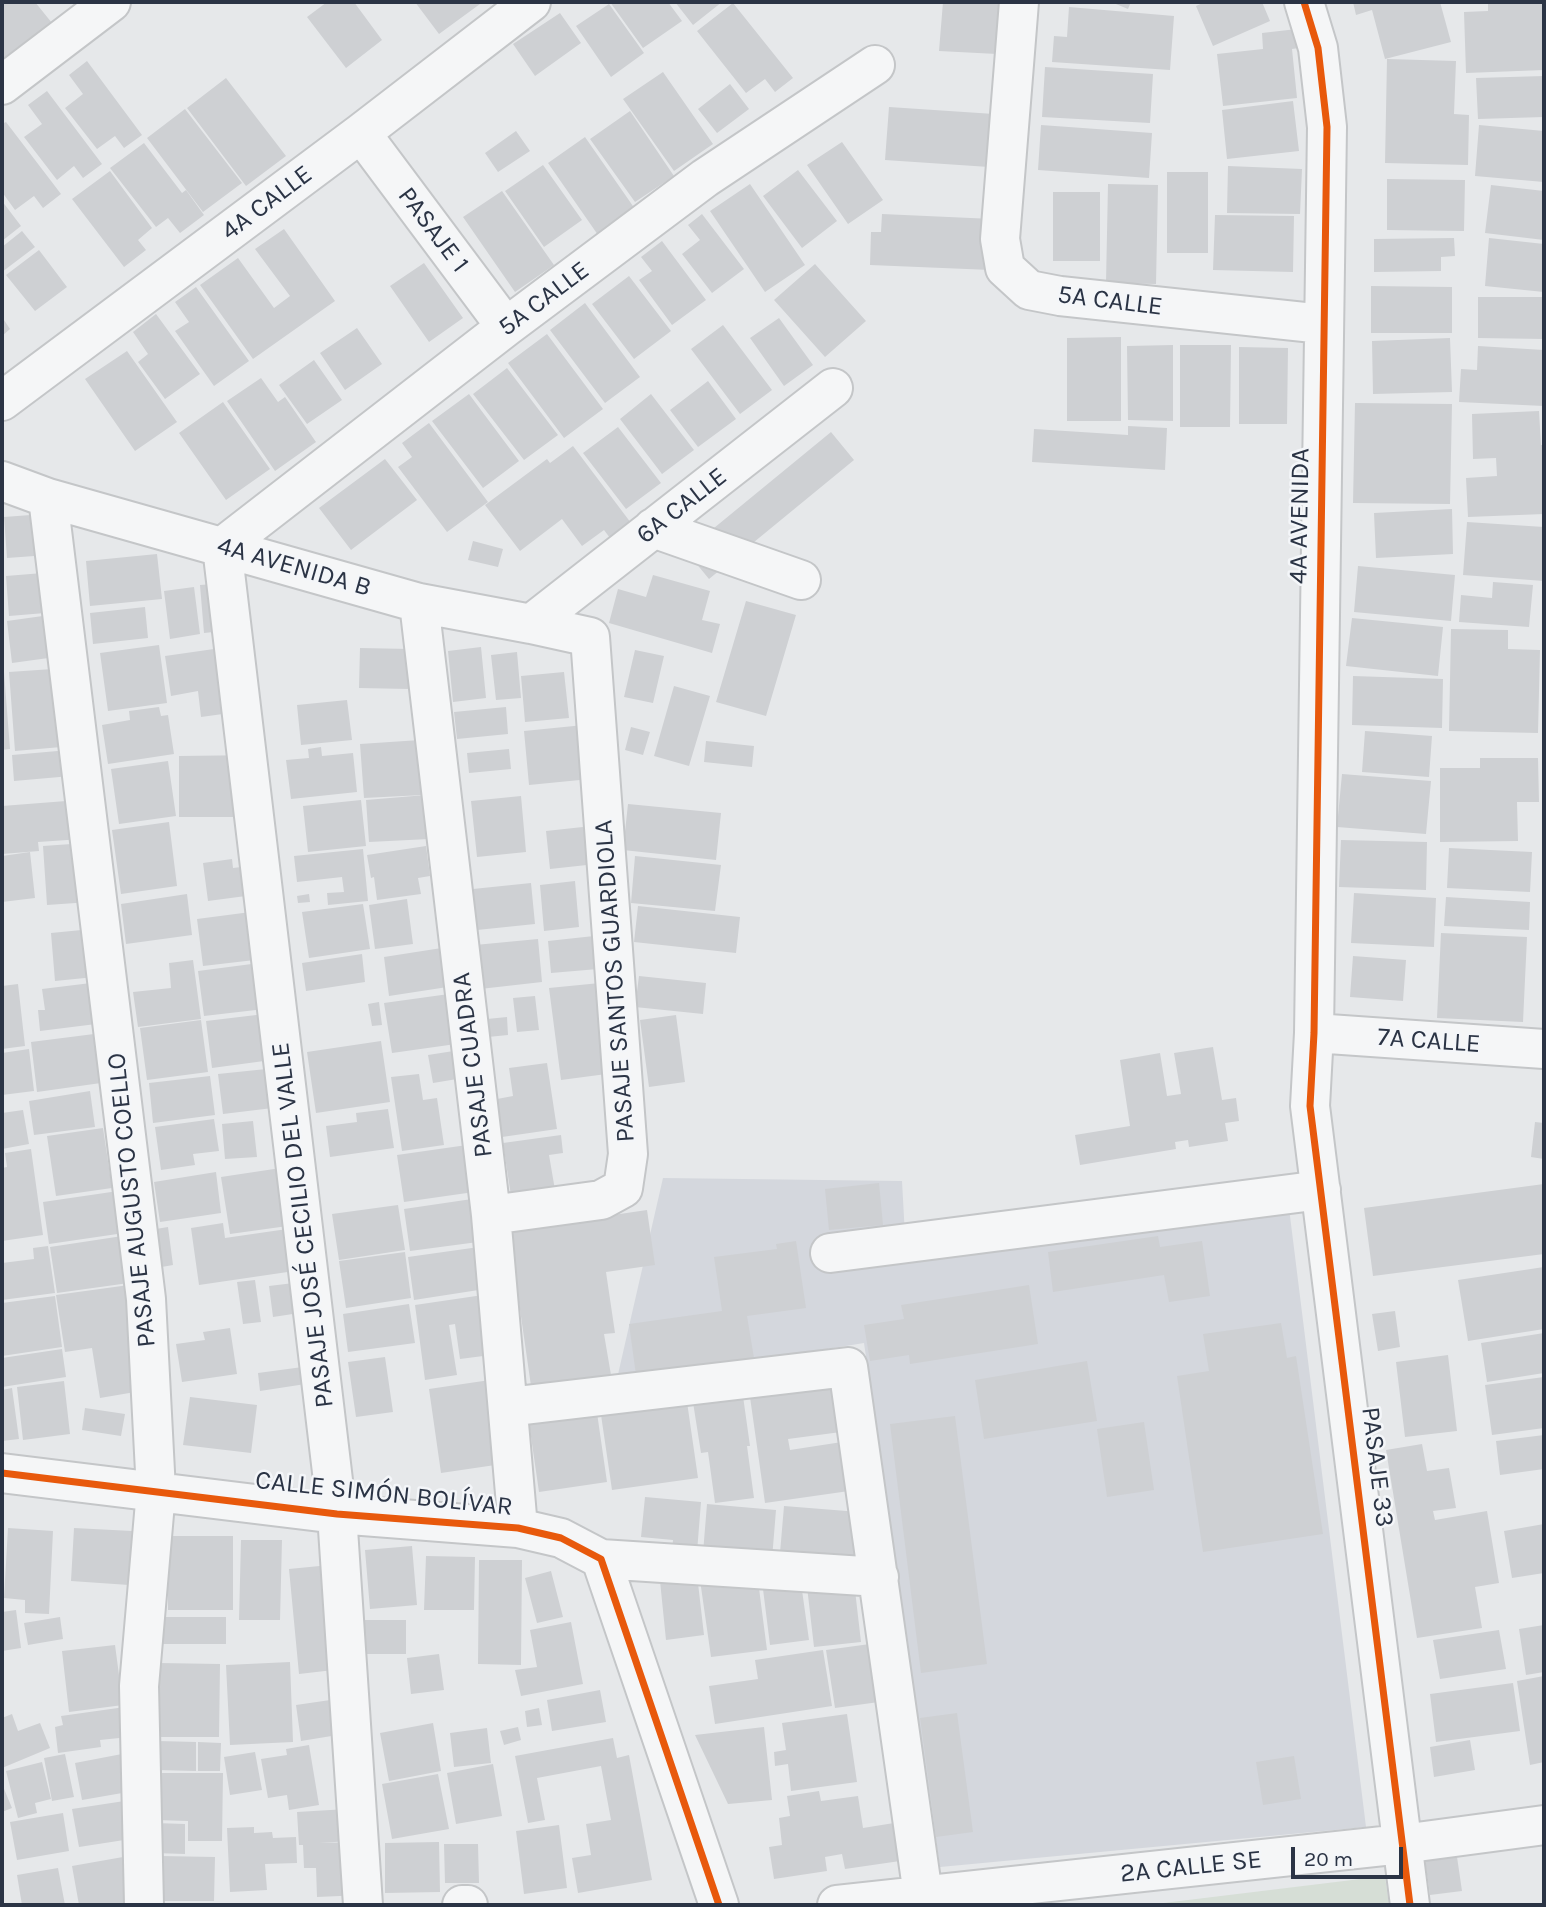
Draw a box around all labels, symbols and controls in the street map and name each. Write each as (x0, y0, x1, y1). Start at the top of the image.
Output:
street label: 4A CALLE (216, 159, 318, 247)
street label: PASAJE 1 (391, 181, 475, 279)
street label: 5A CALLE (492, 255, 596, 343)
street label: 5A CALLE (1056, 279, 1164, 323)
street label: 4A AVENIDA (1283, 448, 1317, 584)
street label: 6A CALLE (631, 461, 733, 551)
street label: 4A AVENIDA B (213, 530, 375, 604)
street label: PASAJE SANTOS GUARDIOLA (588, 819, 642, 1143)
street label: PASAJE CUADRA (446, 971, 500, 1159)
street label: 7A CALLE (1376, 1022, 1482, 1060)
street label: PASAJE JOSÉ CECILIO DEL VALLE (265, 1041, 341, 1409)
street label: PASAJE AUGUSTO COELLO (101, 1051, 163, 1349)
street label: PASAJE 33 (1354, 1405, 1400, 1529)
street label: CALLE SIMÓN BOLÍVAR (254, 1465, 514, 1523)
scale bar (1294, 1834, 1406, 1878)
street label: 2A CALLE SE (1119, 1844, 1263, 1890)
text: 20 m (1304, 1847, 1353, 1871)

